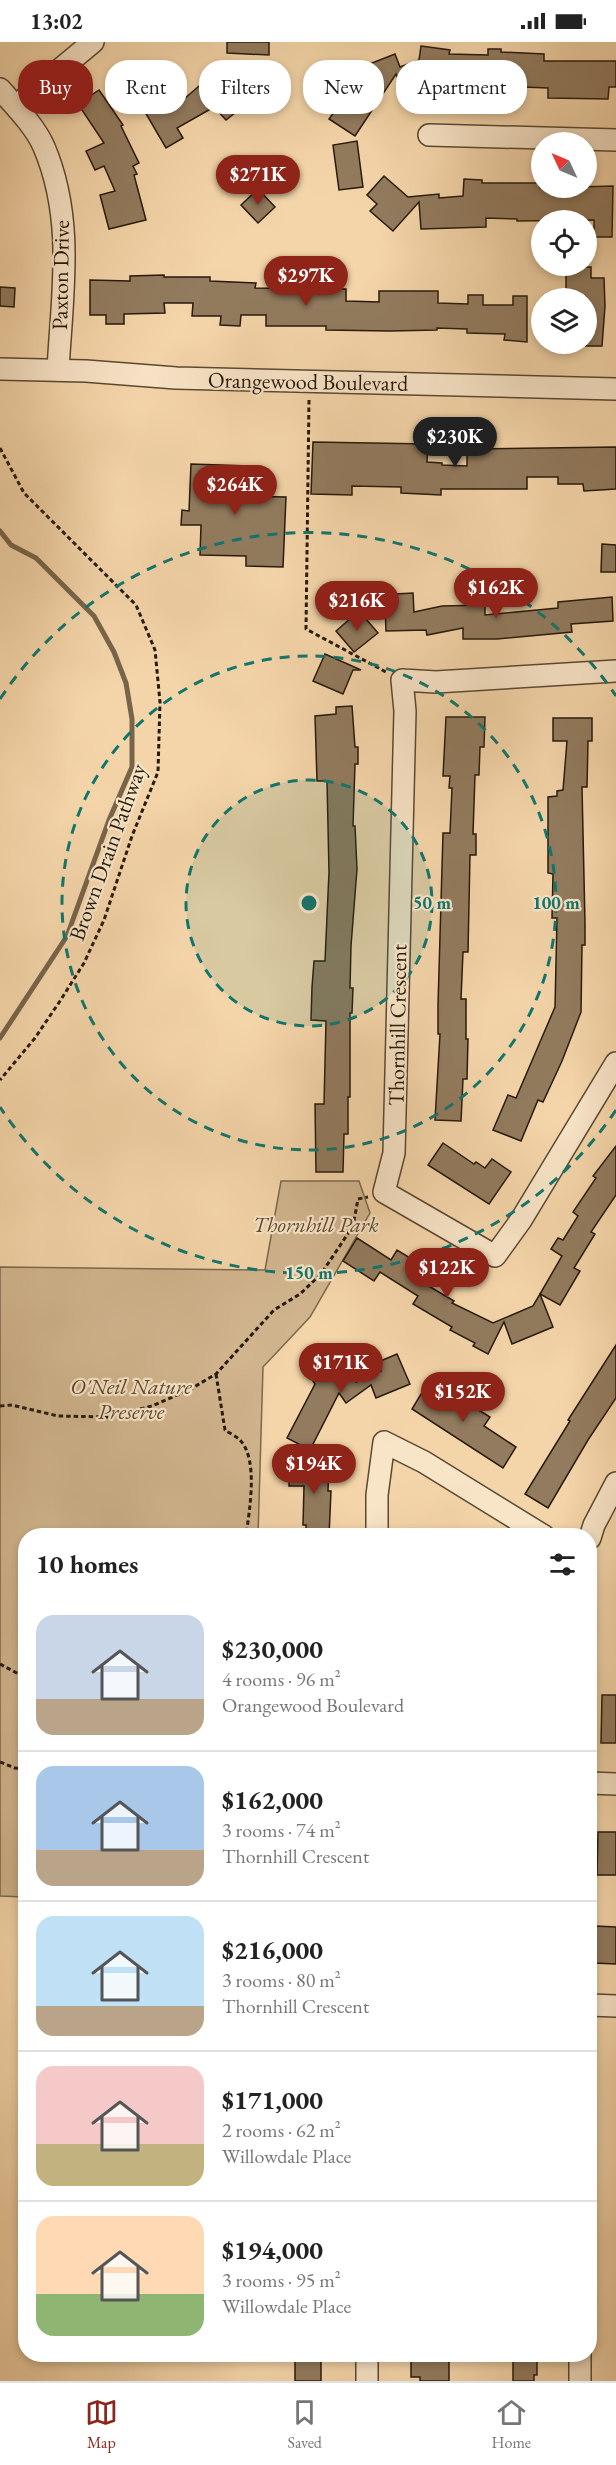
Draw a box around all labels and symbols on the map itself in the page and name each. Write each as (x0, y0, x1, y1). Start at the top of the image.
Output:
north arrow (531, 132, 597, 198)
pin: $271K (216, 155, 300, 206)
street label: Paxton Drive (45, 219, 76, 330)
pin: $297K (264, 256, 348, 307)
street label: Orangewood Boulevard (208, 365, 409, 398)
pin: $230K (413, 417, 497, 468)
pin: $264K (193, 465, 277, 516)
pin: $162K (454, 568, 538, 619)
pin: $216K (315, 581, 399, 632)
street label: Brown Drain Pathway (62, 759, 153, 945)
text: 50 m (413, 891, 451, 914)
text: 100 m (532, 891, 580, 914)
centre of rings (299, 893, 319, 913)
street label: Thornhill Crescent (382, 944, 413, 1106)
park label: Thornhill Park (253, 1210, 379, 1239)
pin: $122K (405, 1248, 489, 1299)
text: 150 m (285, 1261, 333, 1284)
pin: $171K (299, 1343, 383, 1394)
park label: O'Neil Nature Preserve (70, 1372, 192, 1426)
pin: $152K (421, 1372, 505, 1423)
pin: $194K (272, 1444, 356, 1495)

